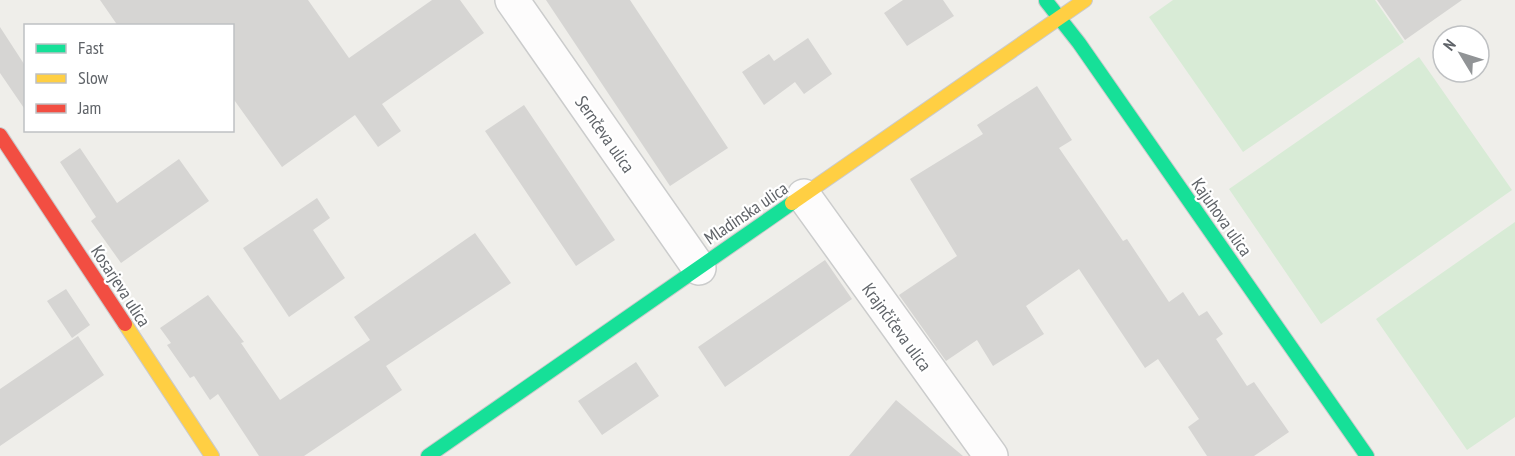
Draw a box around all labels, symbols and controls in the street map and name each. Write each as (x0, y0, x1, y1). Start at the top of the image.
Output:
legend (24, 24, 234, 132)
north arrow (1431, 24, 1491, 84)
text: N (1439, 35, 1460, 54)
text: Fast (78, 36, 104, 59)
text: Slow (78, 66, 109, 89)
street label: Sernčeva ulica (570, 91, 640, 177)
text: Jam (77, 96, 101, 119)
street label: Kajuhova ulica (1187, 173, 1257, 261)
street label: Mladinska ulica (700, 177, 792, 249)
street label: Kosarjeva ulica (86, 241, 156, 331)
street label: Krajnčičeva ulica (857, 278, 937, 376)

